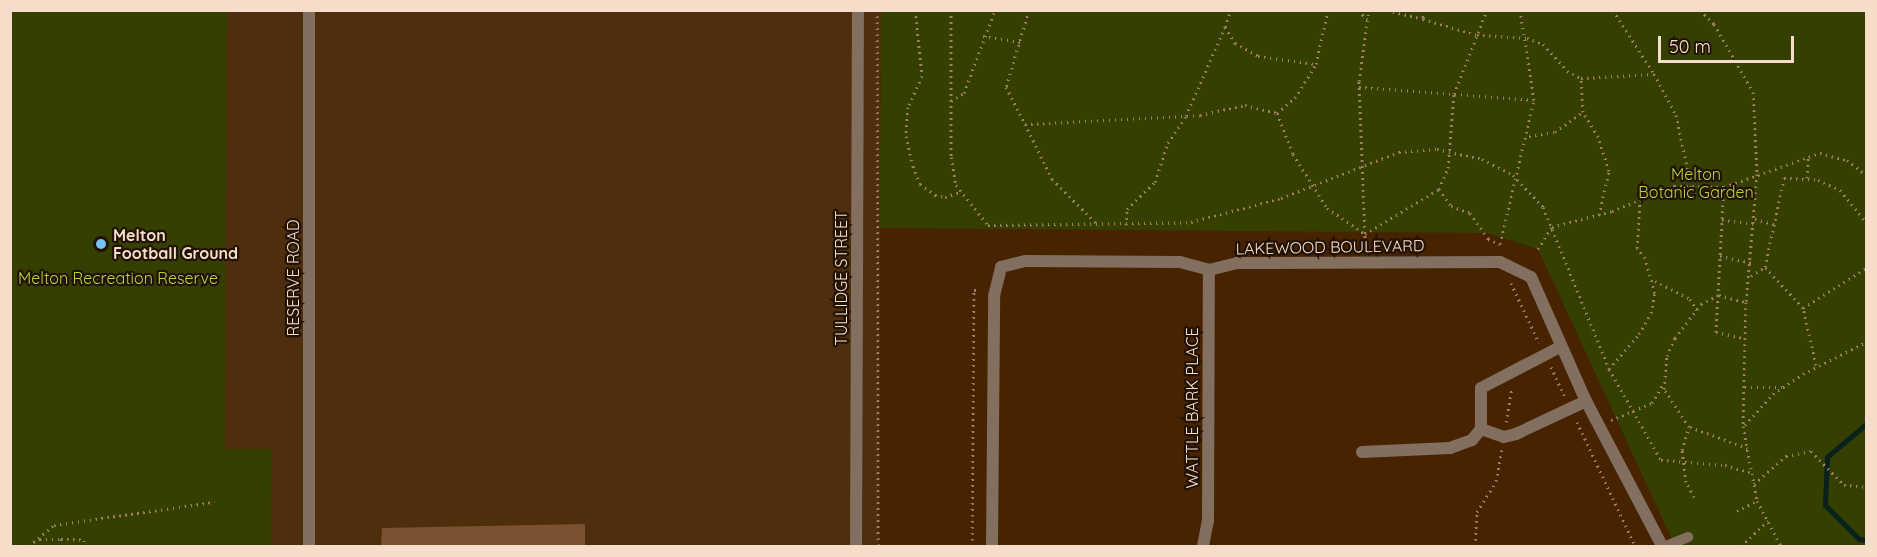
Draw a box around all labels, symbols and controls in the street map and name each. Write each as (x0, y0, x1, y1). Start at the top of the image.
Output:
scale bar (1661, 24, 1798, 62)
text: 50 m (1669, 35, 1711, 58)
park label: Melton Botanic Garden (1638, 164, 1754, 202)
street label: TULLIDGE STREET (831, 210, 851, 346)
street label: RESERVE ROAD (283, 219, 303, 337)
place label: Melton Football Ground (113, 225, 238, 263)
street label: LAKEWOOD BOULEVARD (1235, 236, 1425, 258)
marker: Melton Football Ground (94, 237, 108, 251)
park label: Melton Recreation Reserve (18, 268, 218, 288)
street label: WATTLE BARK PLACE (1182, 328, 1202, 488)

